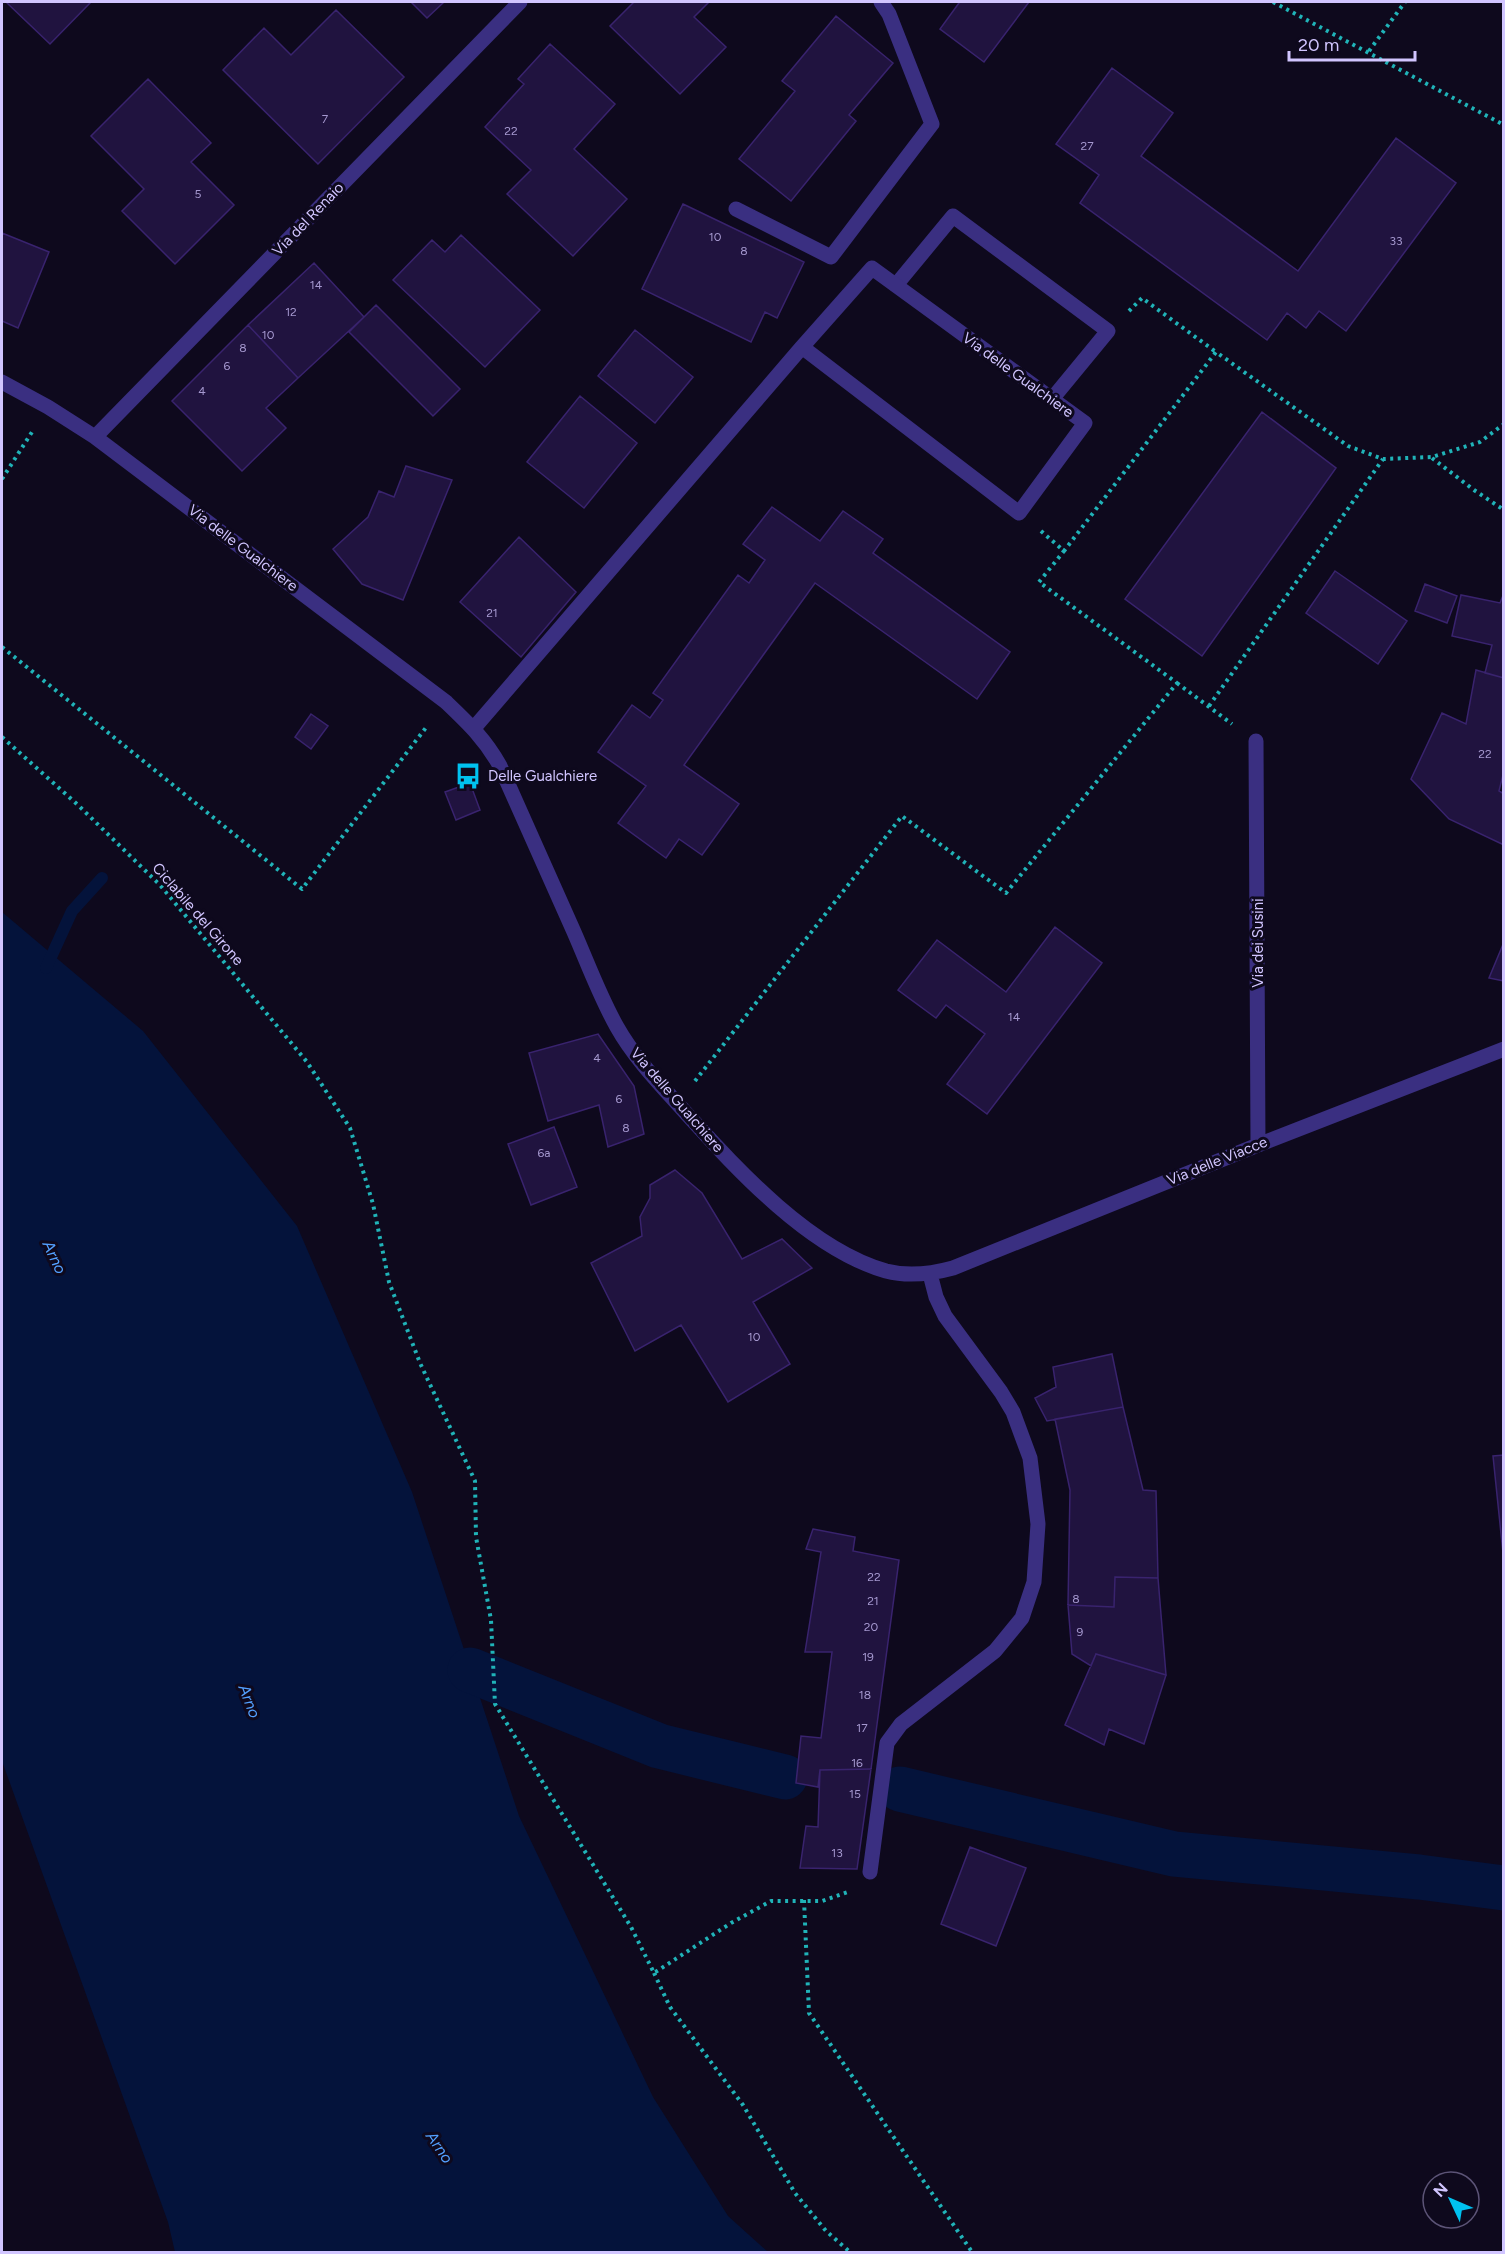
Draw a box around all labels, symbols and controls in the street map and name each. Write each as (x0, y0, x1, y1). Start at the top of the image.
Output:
scale bar (1289, 24, 1415, 62)
text: 20 m (1298, 34, 1339, 56)
house number: 7 (322, 112, 329, 126)
house number: 22 (504, 124, 518, 138)
house number: 27 (1080, 139, 1094, 153)
street label: Via del Renaio (269, 178, 348, 259)
house number: 5 (195, 187, 202, 201)
house number: 10 (709, 230, 722, 244)
house number: 33 (1389, 234, 1403, 248)
house number: 8 (740, 244, 748, 258)
house number: 14 (310, 278, 323, 292)
house number: 12 (285, 305, 297, 319)
house number: 10 (262, 328, 275, 342)
street label: Via delle Gualchiere (959, 329, 1077, 421)
house number: 8 (239, 341, 247, 355)
house number: 6 (224, 359, 231, 373)
house number: 4 (198, 384, 206, 398)
street label: Via delle Gualchiere (185, 501, 301, 595)
house number: 21 (486, 606, 498, 620)
house number: 22 (1478, 747, 1492, 761)
bus stop icon: Delle Gualchiere (453, 761, 483, 791)
place label: Delle Gualchiere (488, 767, 597, 785)
street label: Ciclabile del Girone (149, 859, 247, 969)
street label: Via dei Susini (1249, 898, 1267, 988)
house number: 14 (1008, 1010, 1021, 1024)
street label: Via delle Gualchiere (627, 1044, 727, 1156)
house number: 4 (593, 1051, 601, 1065)
house number: 6 (616, 1092, 623, 1106)
house number: 8 (622, 1121, 630, 1135)
street label: Via delle Viacce (1164, 1133, 1270, 1189)
house number: 6a (538, 1146, 550, 1160)
water label: Arno (38, 1237, 70, 1277)
house number: 10 (748, 1330, 761, 1344)
house number: 22 (867, 1570, 881, 1584)
house number: 8 (1072, 1592, 1080, 1606)
house number: 21 (867, 1594, 879, 1608)
house number: 20 (864, 1620, 879, 1634)
house number: 9 (1077, 1625, 1084, 1639)
house number: 19 (862, 1650, 874, 1664)
water label: Arno (234, 1681, 265, 1721)
house number: 18 (859, 1688, 871, 1702)
house number: 17 (856, 1721, 868, 1735)
house number: 16 (851, 1756, 863, 1770)
house number: 15 (849, 1787, 861, 1801)
house number: 13 (831, 1846, 843, 1860)
water label: Arno (421, 2127, 457, 2167)
north arrow (1421, 2170, 1481, 2230)
text: N (1429, 2179, 1452, 2201)

